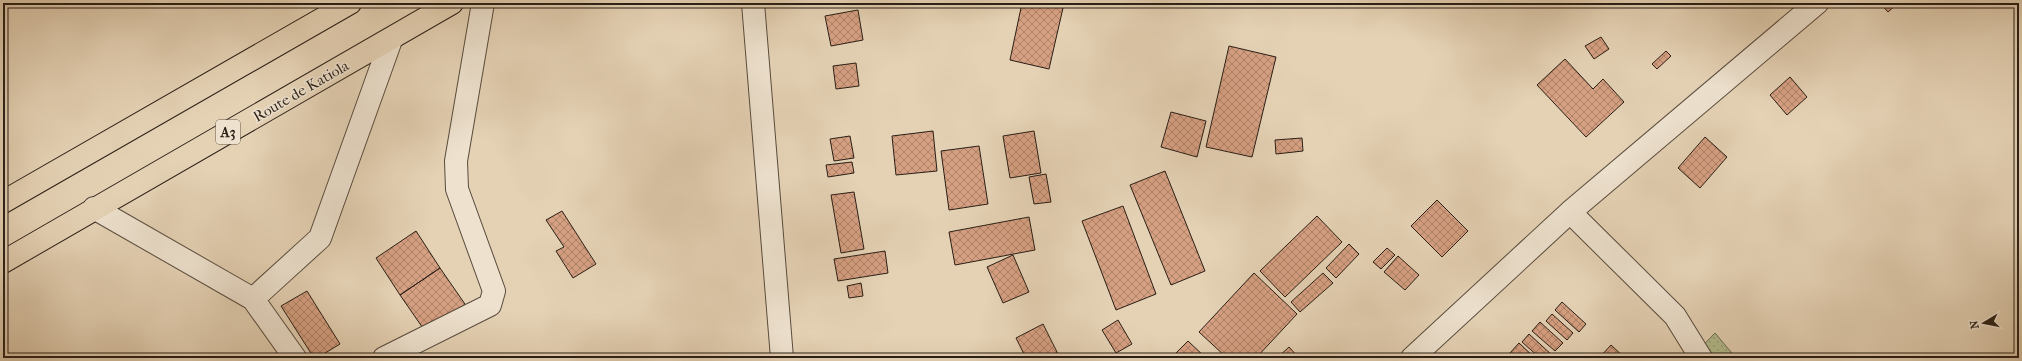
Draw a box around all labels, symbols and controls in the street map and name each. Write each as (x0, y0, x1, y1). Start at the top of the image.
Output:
street label: Route de Katiola (250, 56, 353, 126)
road number: A3 (216, 120, 240, 144)
north arrow (1964, 303, 2004, 343)
text: N (1967, 319, 1982, 330)

